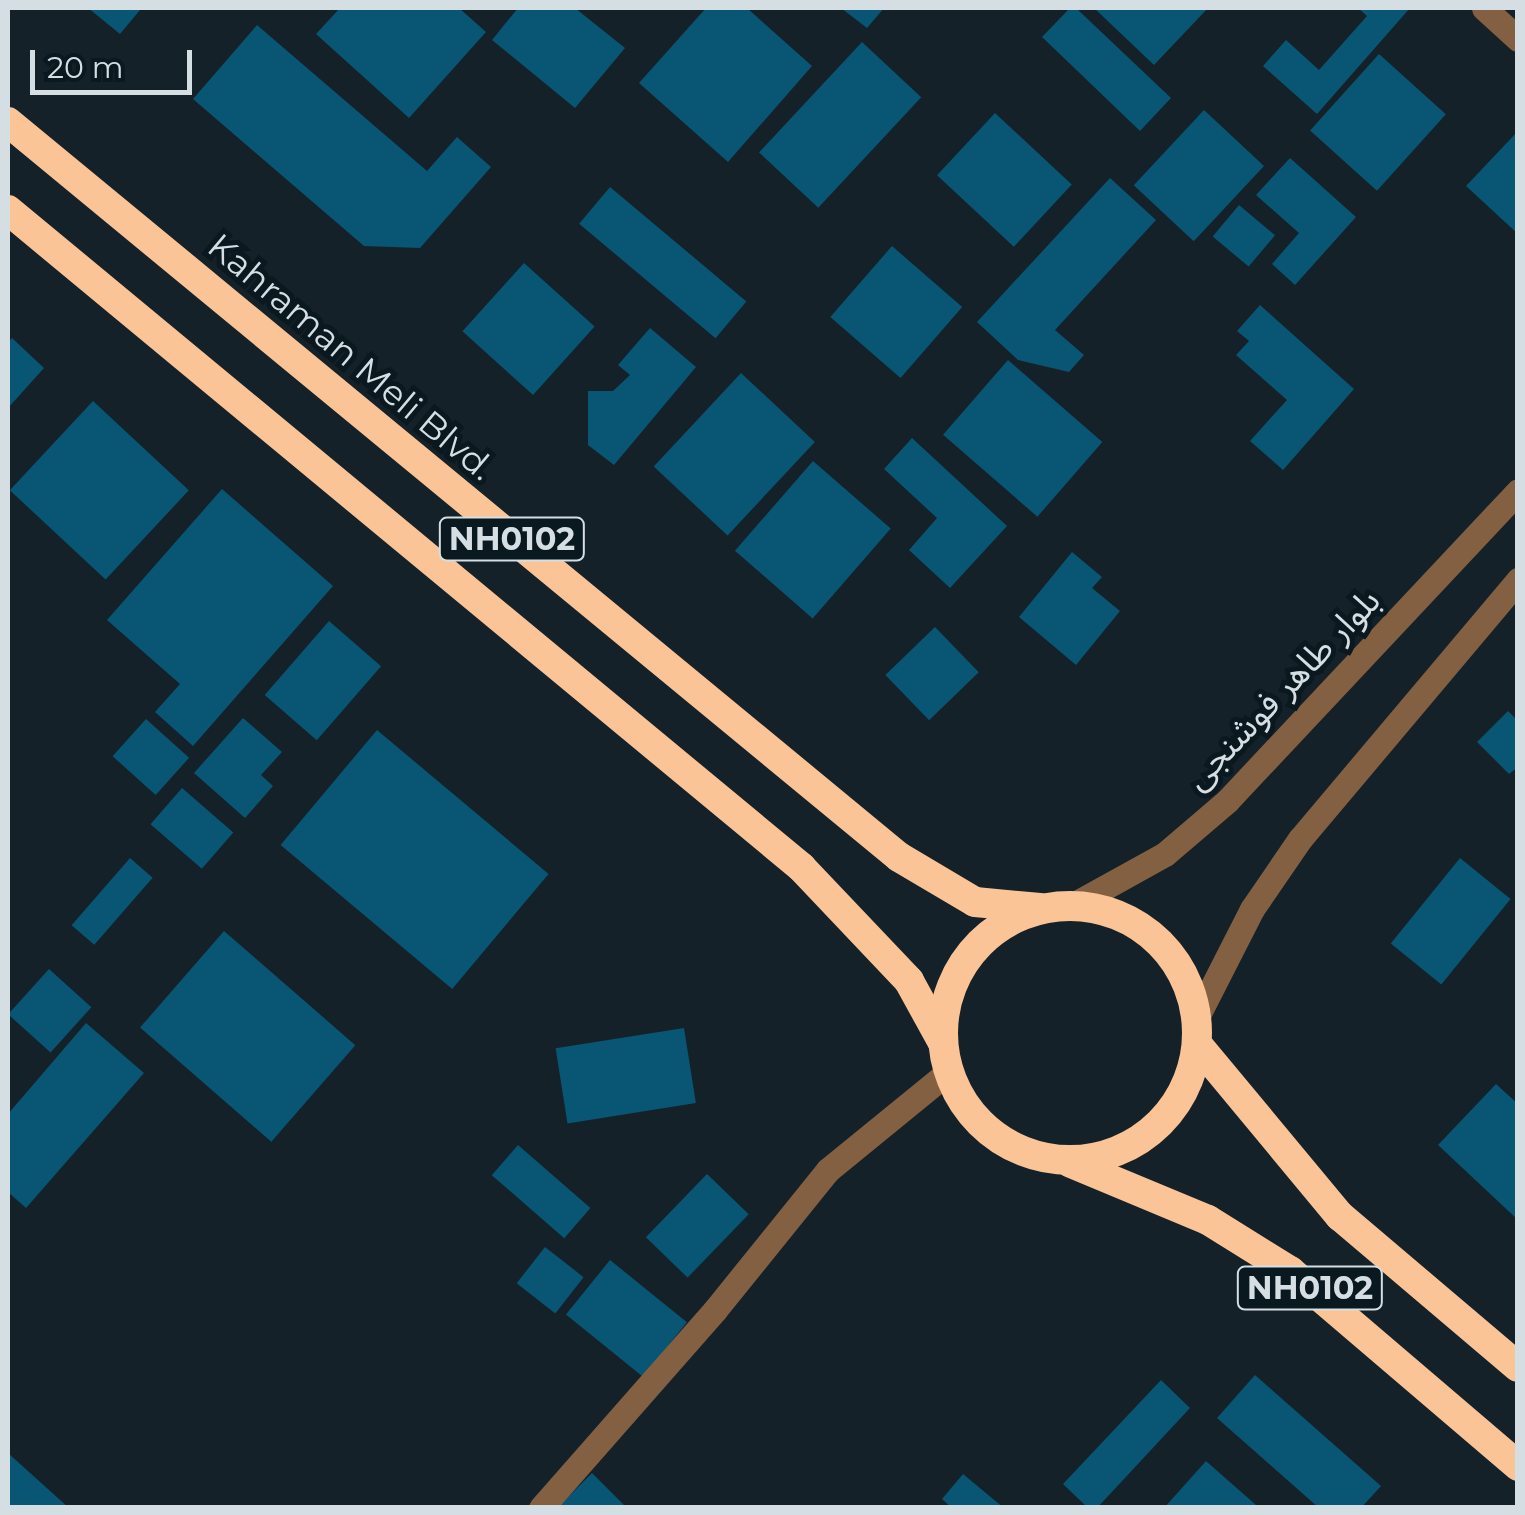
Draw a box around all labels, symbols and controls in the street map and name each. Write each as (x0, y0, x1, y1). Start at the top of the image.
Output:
scale bar (35, 30, 198, 92)
text: 20 m (47, 49, 124, 86)
street label: Kahraman Meli Blvd. (199, 225, 503, 489)
road number: NH0102 (437, 512, 587, 566)
street label: بلوار طاهر فوشنجی (1175, 580, 1389, 798)
road number: NH0102 (1235, 1261, 1385, 1315)

